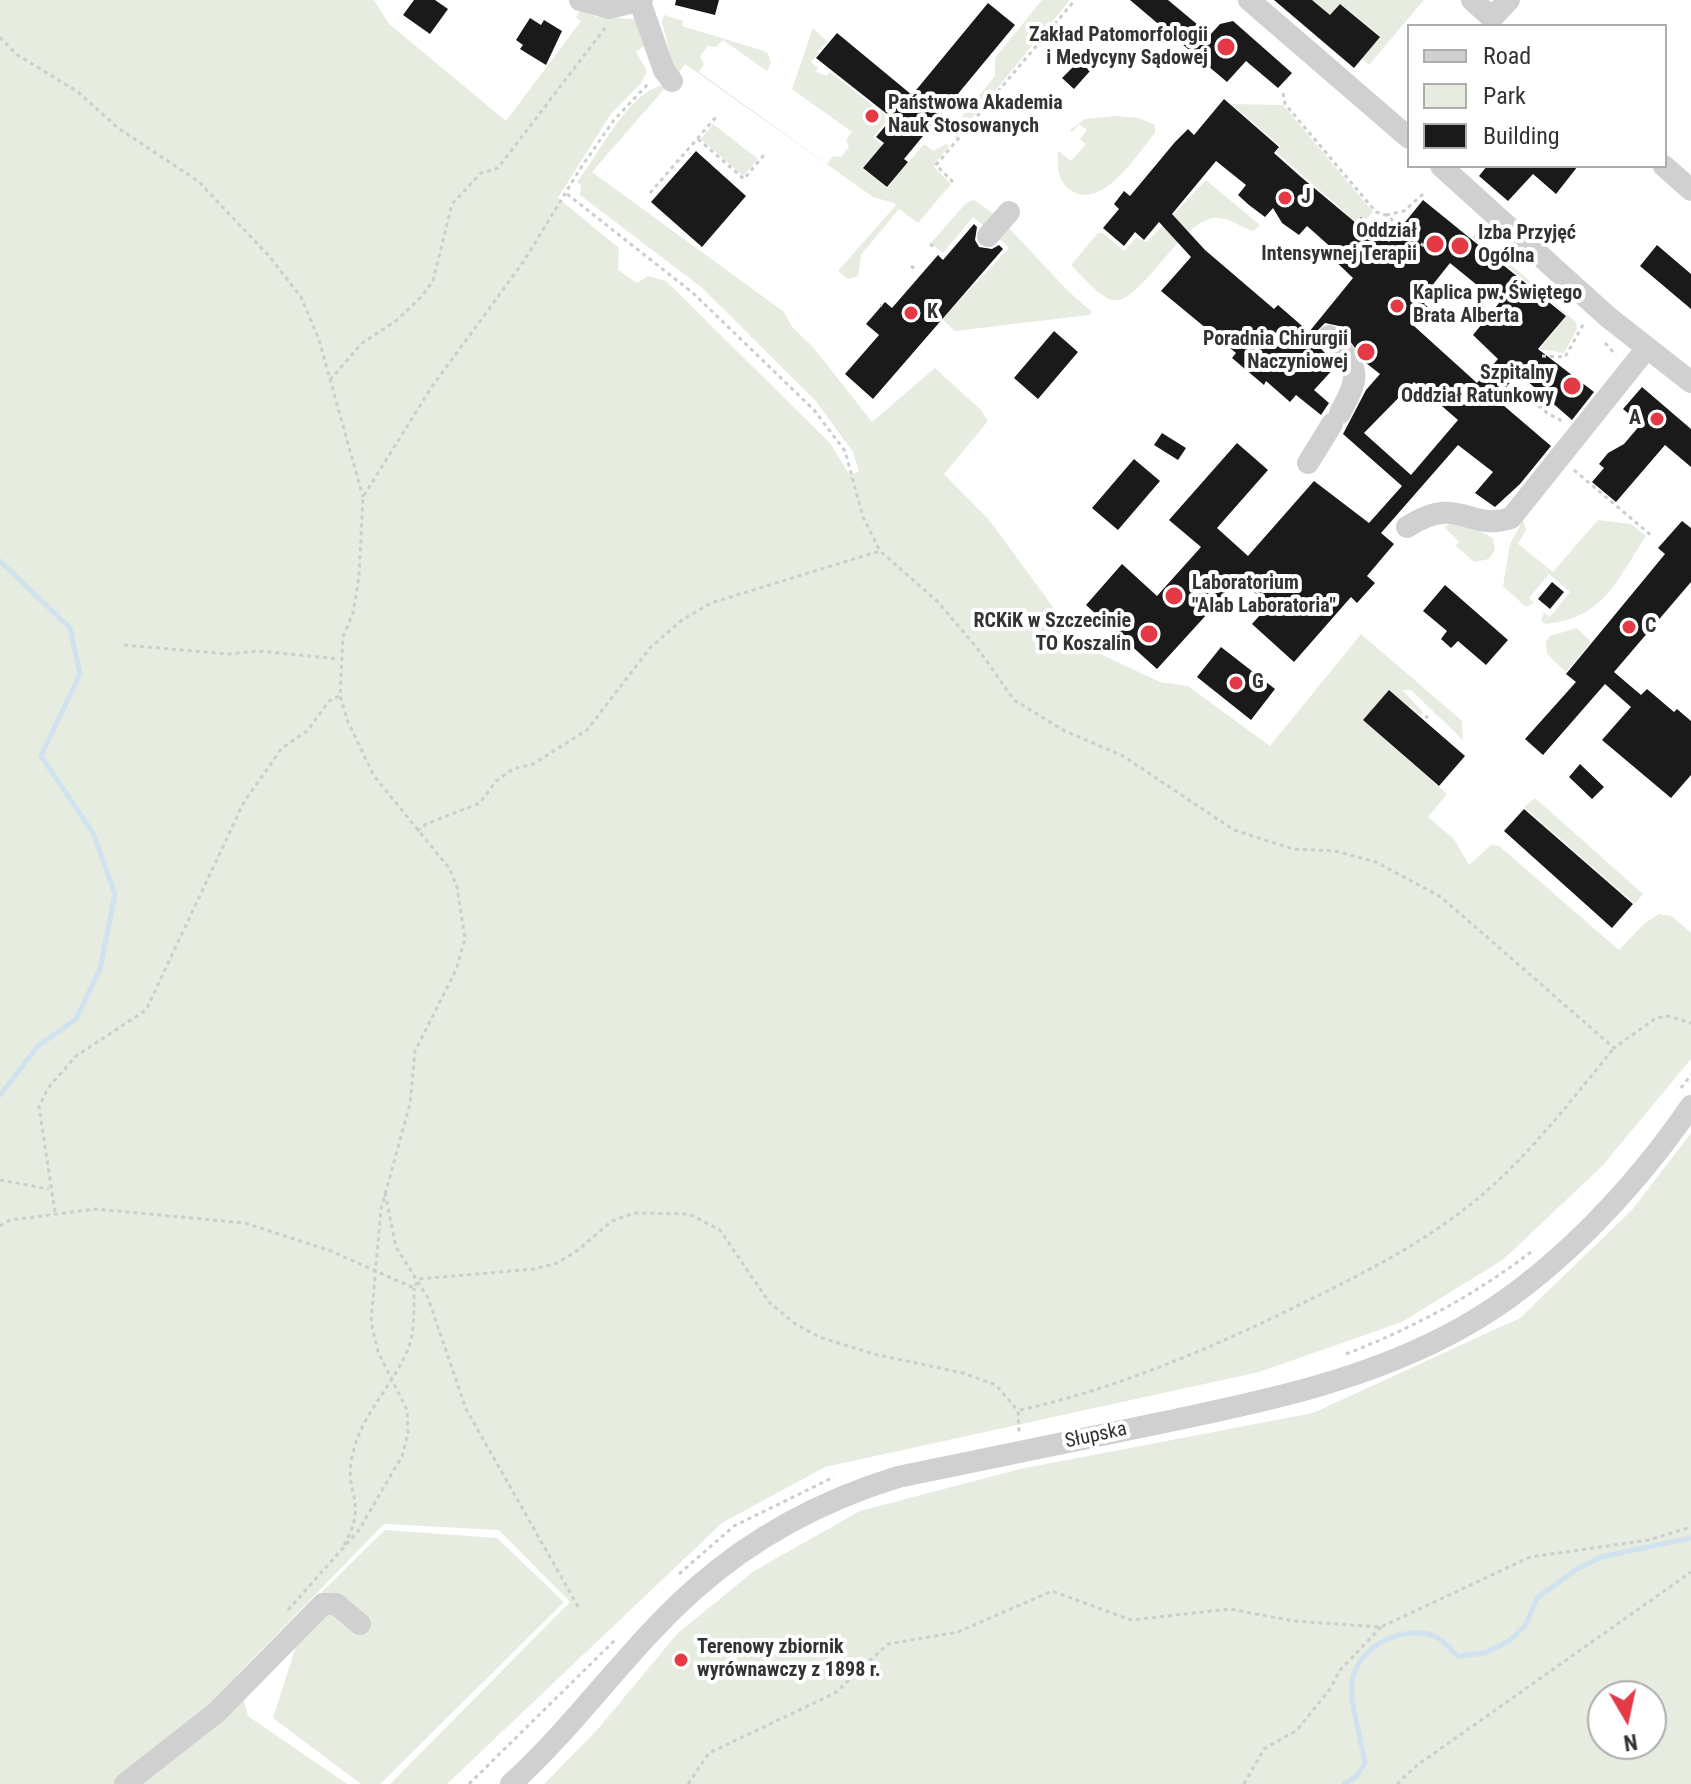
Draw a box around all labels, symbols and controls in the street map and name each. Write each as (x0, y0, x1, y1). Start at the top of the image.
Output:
place label: Zakład Patomorfologii i Medycyny Sądowej (1029, 24, 1208, 71)
legend (1407, 24, 1667, 168)
marker: Zakład Patomorfologii i Medycyny Sądowej (1215, 36, 1237, 58)
text: Road (1483, 42, 1531, 70)
text: Park (1483, 82, 1526, 110)
place label: Państwowa Akademia Nauk Stosowanych (888, 92, 1063, 139)
marker: Państwowa Akademia Nauk Stosowanych (863, 107, 881, 125)
text: Building (1483, 122, 1560, 150)
place label: J (1301, 186, 1311, 210)
marker: J (1276, 189, 1294, 207)
place label: Oddział Intensywnej Terapii (1261, 220, 1417, 267)
place label: Izba Przyjęć Ogólna (1478, 222, 1576, 269)
marker: Oddział Intensywnej Terapii (1424, 233, 1446, 255)
marker: Izba Przyjęć Ogólna (1449, 235, 1471, 257)
place label: Kaplica pw. Świętego Brata Alberta (1413, 282, 1582, 329)
marker: Kaplica pw. Świętego Brata Alberta (1388, 297, 1406, 315)
place label: K (927, 301, 938, 325)
marker: K (902, 304, 920, 322)
place label: Poradnia Chirurgii Naczyniowej (1203, 328, 1348, 375)
marker: Poradnia Chirurgii Naczyniowej (1355, 341, 1377, 363)
place label: Szpitalny Oddział Ratunkowy (1401, 362, 1554, 409)
marker: Szpitalny Oddział Ratunkowy (1561, 375, 1583, 397)
place label: A (1629, 407, 1641, 431)
marker: A (1648, 410, 1666, 428)
place label: Laboratorium "Alab Laboratoria" (1192, 572, 1336, 619)
marker: Laboratorium "Alab Laboratoria" (1163, 585, 1185, 607)
place label: RCKiK w Szczecinie TO Koszalin (973, 610, 1131, 657)
place label: C (1645, 615, 1656, 639)
marker: C (1620, 618, 1638, 636)
marker: RCKiK w Szczecinie TO Koszalin (1138, 623, 1160, 645)
place label: G (1252, 671, 1264, 695)
marker: G (1227, 674, 1245, 692)
street label: Słupska (1063, 1418, 1129, 1454)
place label: Terenowy zbiornik wyrównawczy z 1898 r. (697, 1636, 881, 1683)
marker: Terenowy zbiornik wyrównawczy z 1898 r. (672, 1651, 690, 1669)
north arrow (1587, 1680, 1667, 1760)
text: N (1622, 1729, 1639, 1756)

